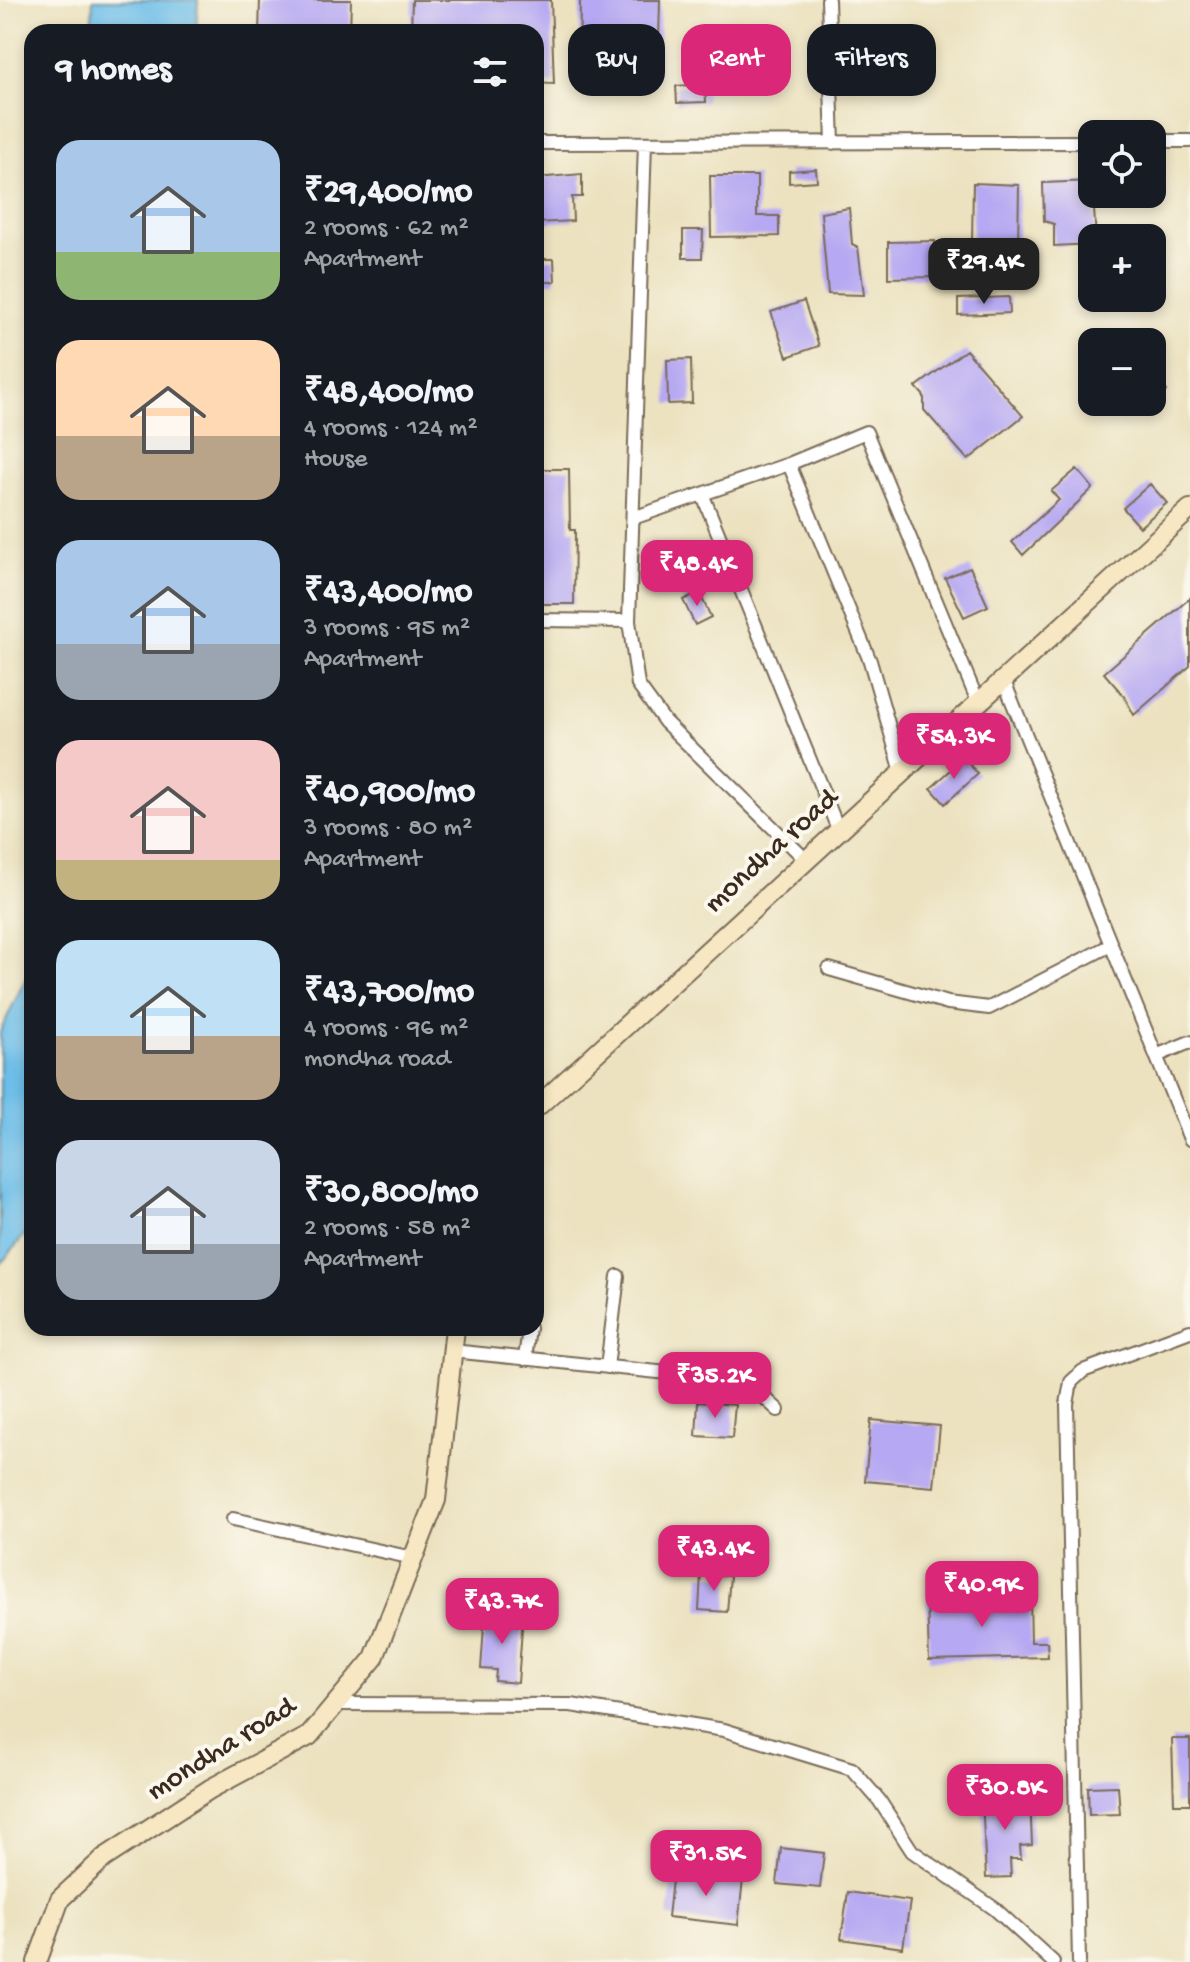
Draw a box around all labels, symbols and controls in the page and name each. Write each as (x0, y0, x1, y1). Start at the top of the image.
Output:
chip: Buy (568, 24, 665, 96)
chip: Rent (681, 24, 791, 96)
chip: Filters (807, 24, 936, 96)
icon: filters (468, 50, 512, 94)
text: 9 homes (56, 52, 171, 92)
map controls (1078, 120, 1166, 416)
button: locate (1078, 120, 1166, 208)
icon: home (120, 172, 216, 268)
text: ₹29,400/mo (304, 174, 472, 214)
text: 2 rooms · 62 m² (304, 214, 468, 245)
button: + (1078, 224, 1166, 312)
pin: ₹29.4K (919, 238, 1049, 306)
text: Apartment (304, 245, 421, 276)
text: ₹29.4K (946, 248, 1022, 279)
button: − (1078, 328, 1166, 416)
icon: home (120, 372, 216, 468)
text: ₹48,400/mo (304, 374, 474, 414)
text: 4 rooms · 124 m² (304, 414, 478, 445)
text: House (304, 445, 368, 476)
pin: ₹48.4K (632, 540, 762, 608)
text: ₹48.4K (659, 550, 735, 581)
icon: home (120, 572, 216, 668)
text: ₹43,400/mo (304, 574, 473, 614)
text: 3 rooms · 95 m² (304, 614, 470, 645)
text: Apartment (304, 645, 421, 676)
pin: ₹54.3K (889, 713, 1019, 781)
text: ₹54.3K (916, 723, 992, 754)
icon: home (120, 772, 216, 868)
text: ₹40,900/mo (304, 774, 475, 814)
street label: mondha road (697, 781, 848, 922)
text: 3 rooms · 80 m² (304, 814, 472, 845)
text: Apartment (304, 845, 421, 876)
icon: home (120, 972, 216, 1068)
text: ₹43,700/mo (304, 974, 474, 1014)
text: 4 rooms · 96 m² (304, 1014, 468, 1045)
text: mondha road (304, 1045, 450, 1076)
icon: home (120, 1172, 216, 1268)
text: ₹30,800/mo (304, 1174, 478, 1214)
text: 2 rooms · 58 m² (304, 1214, 470, 1245)
text: Apartment (304, 1245, 421, 1276)
pin: ₹35.2K (650, 1352, 780, 1420)
text: ₹35.2K (676, 1362, 754, 1393)
pin: ₹43.4K (649, 1525, 779, 1593)
text: ₹43.4K (676, 1535, 752, 1566)
pin: ₹40.9K (917, 1561, 1047, 1629)
text: ₹40.9K (943, 1571, 1021, 1602)
pin: ₹43.7K (437, 1578, 567, 1646)
text: ₹43.7K (464, 1588, 540, 1619)
street label: mondha road (141, 1689, 305, 1810)
pin: ₹30.8K (940, 1764, 1070, 1832)
text: ₹30.8K (965, 1774, 1045, 1805)
pin: ₹31.5K (641, 1830, 771, 1898)
text: ₹31.5K (668, 1840, 744, 1871)

